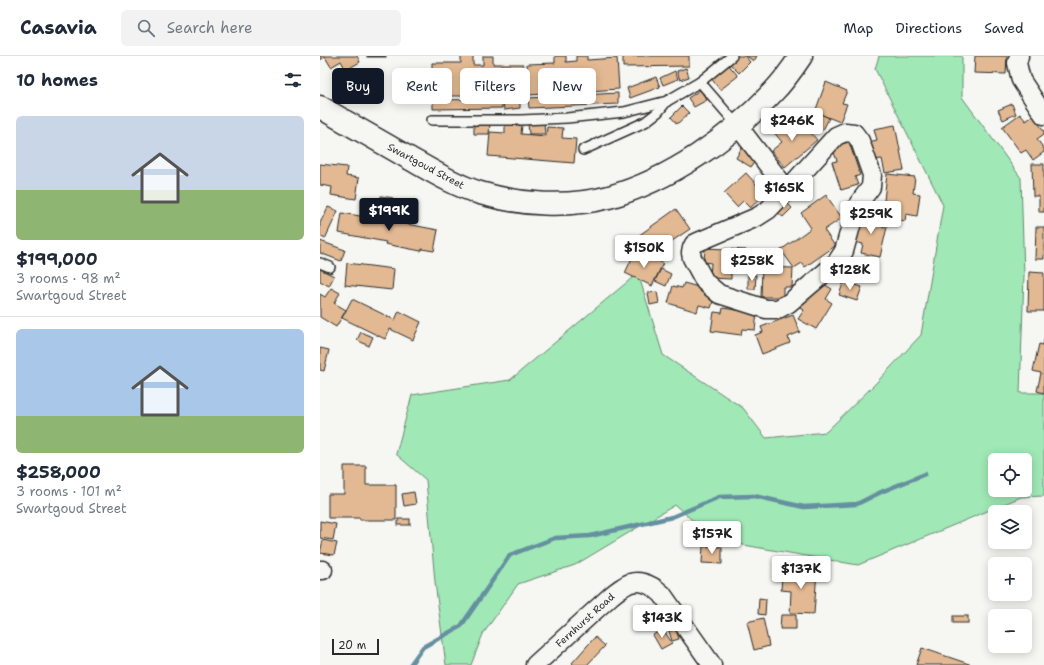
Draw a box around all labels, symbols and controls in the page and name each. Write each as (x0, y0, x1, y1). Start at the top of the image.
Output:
search box (121, 10, 401, 46)
text: Casavia (20, 15, 97, 40)
icon: search (135, 17, 157, 39)
text: Search here (167, 18, 252, 38)
text: Map (844, 19, 874, 37)
text: Directions (896, 19, 962, 37)
text: Saved (984, 19, 1024, 37)
chip: Buy (332, 68, 384, 104)
chip: Rent (392, 68, 452, 104)
chip: Filters (460, 68, 530, 104)
chip: New (538, 68, 596, 104)
text: 10 homes (16, 69, 98, 91)
icon: filters (282, 69, 304, 91)
pin: $246K (764, 108, 820, 142)
text: $246K (770, 112, 814, 129)
street label: Swartgoud Street (385, 140, 467, 192)
icon: home (124, 142, 196, 214)
pin: $165K (756, 175, 812, 209)
text: $165K (764, 179, 804, 196)
pin: $199K (361, 198, 417, 232)
pin: $259K (843, 201, 899, 235)
text: $199K (368, 202, 410, 219)
text: $259K (849, 205, 893, 222)
pin: $150K (616, 235, 672, 269)
text: $150K (624, 239, 664, 256)
text: $199,000 (16, 248, 98, 270)
pin: $258K (724, 248, 780, 282)
text: $258K (730, 252, 774, 269)
pin: $128K (822, 257, 878, 291)
text: $128K (830, 261, 870, 278)
text: 3 rooms · 98 m² (16, 270, 120, 287)
text: Swartgoud Street (16, 287, 127, 304)
icon: home (124, 355, 196, 427)
map controls (988, 453, 1032, 653)
button: locate (988, 453, 1032, 497)
text: $258,000 (16, 461, 101, 483)
text: 3 rooms · 101 m² (16, 483, 122, 500)
text: Swartgoud Street (16, 500, 127, 517)
button: layers (988, 505, 1032, 549)
pin: $157K (684, 521, 740, 555)
text: $157K (692, 525, 732, 542)
pin: $137K (773, 556, 829, 590)
button: + (988, 557, 1032, 601)
text: $137K (781, 560, 821, 577)
street label: Fernhurst Road (553, 590, 618, 650)
pin: $143K (634, 605, 690, 639)
text: $143K (642, 609, 682, 626)
button: − (988, 609, 1032, 653)
scale bar (332, 637, 379, 656)
text: 20 m (338, 638, 366, 653)

